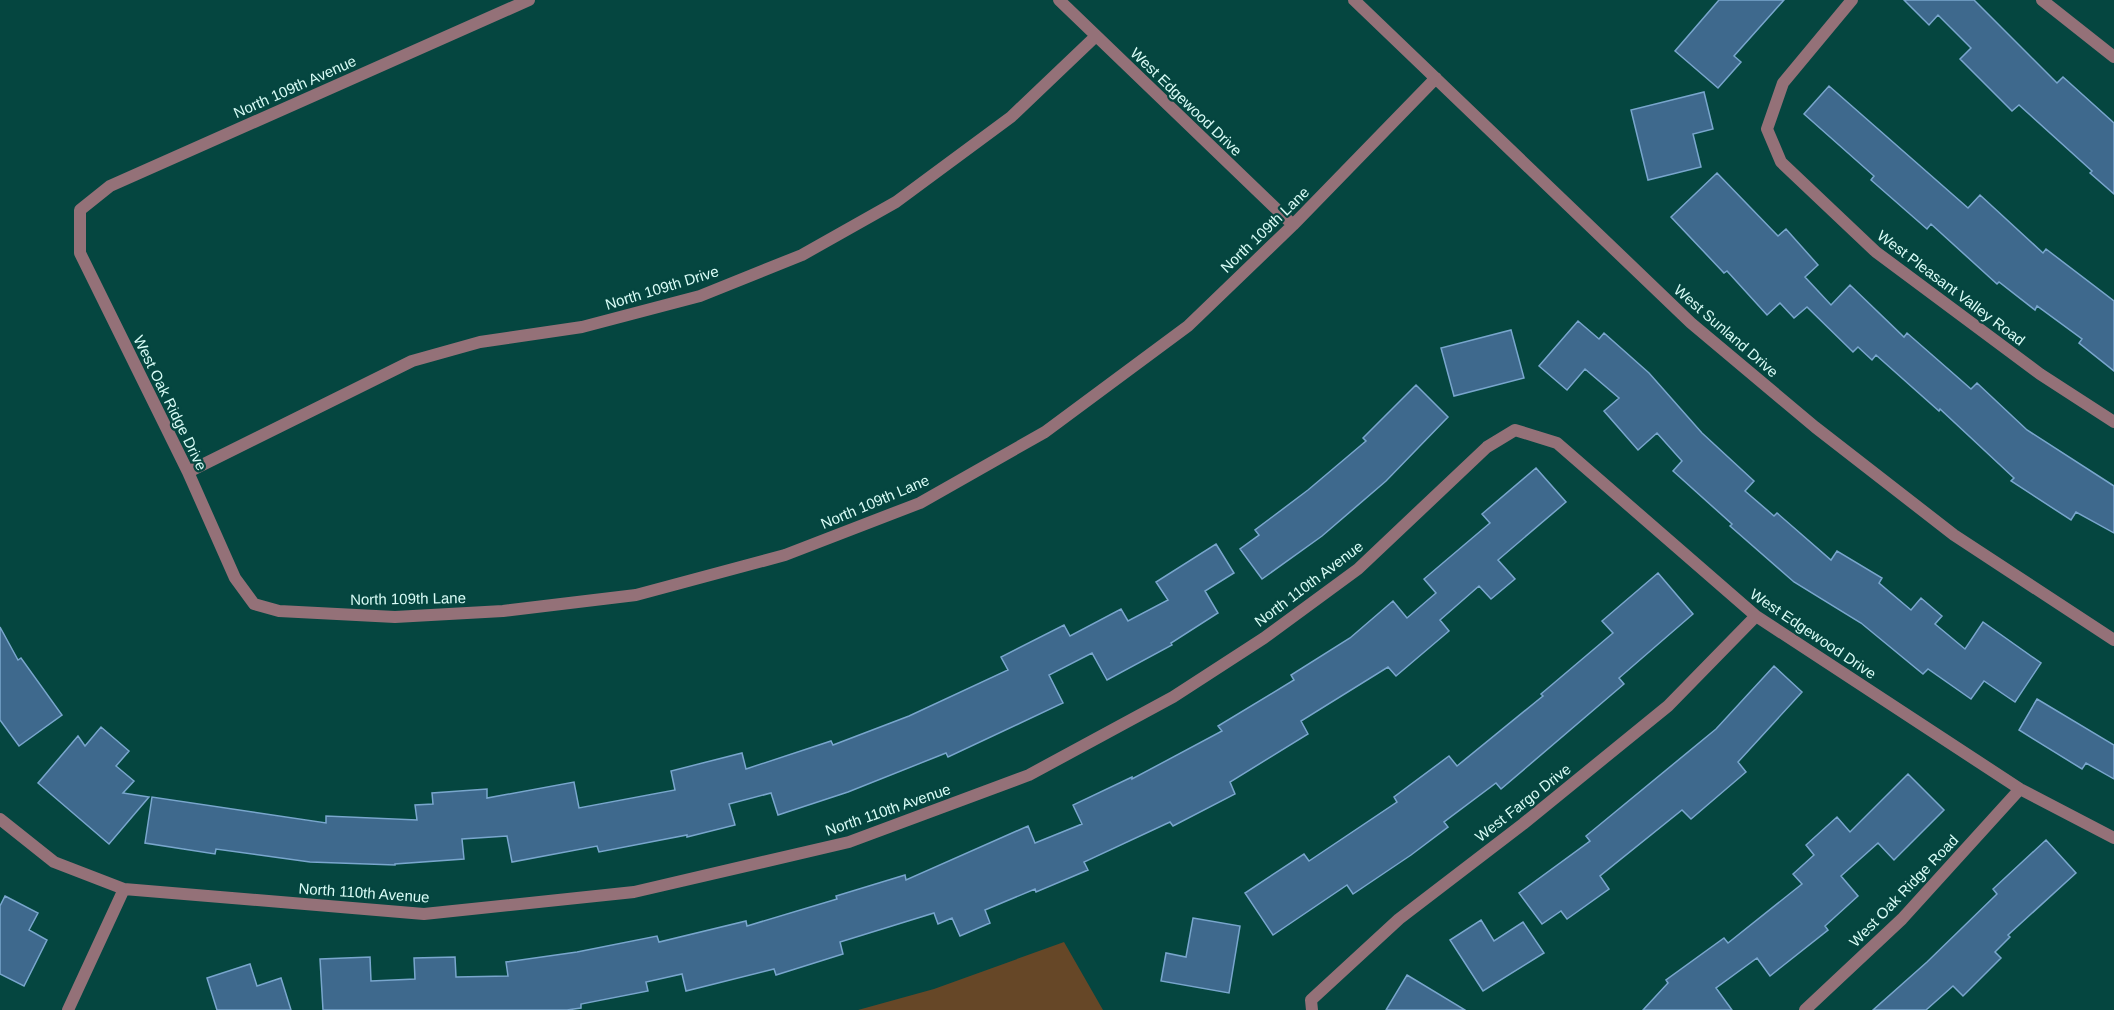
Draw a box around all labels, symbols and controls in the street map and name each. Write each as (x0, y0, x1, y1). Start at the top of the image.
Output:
street label: West Edgewood Drive (1127, 44, 1246, 159)
street label: North 109th Avenue (231, 52, 359, 121)
street label: North 109th Lane (1217, 183, 1312, 276)
street label: West Pleasant Valley Road (1874, 227, 2028, 349)
street label: North 109th Drive (603, 262, 721, 313)
street label: West Sunland Drive (1671, 281, 1782, 380)
street label: West Oak Ridge Drive (130, 332, 211, 473)
street label: North 109th Lane (818, 471, 931, 532)
street label: North 110th Avenue (1251, 537, 1366, 630)
street label: West Edgewood Drive (1747, 585, 1879, 682)
street label: North 109th Lane (350, 589, 466, 608)
street label: West Fargo Drive (1472, 760, 1574, 845)
street label: North 110th Avenue (823, 780, 953, 839)
street label: West Oak Ridge Road (1846, 831, 1961, 950)
street label: North 110th Avenue (298, 879, 430, 906)

